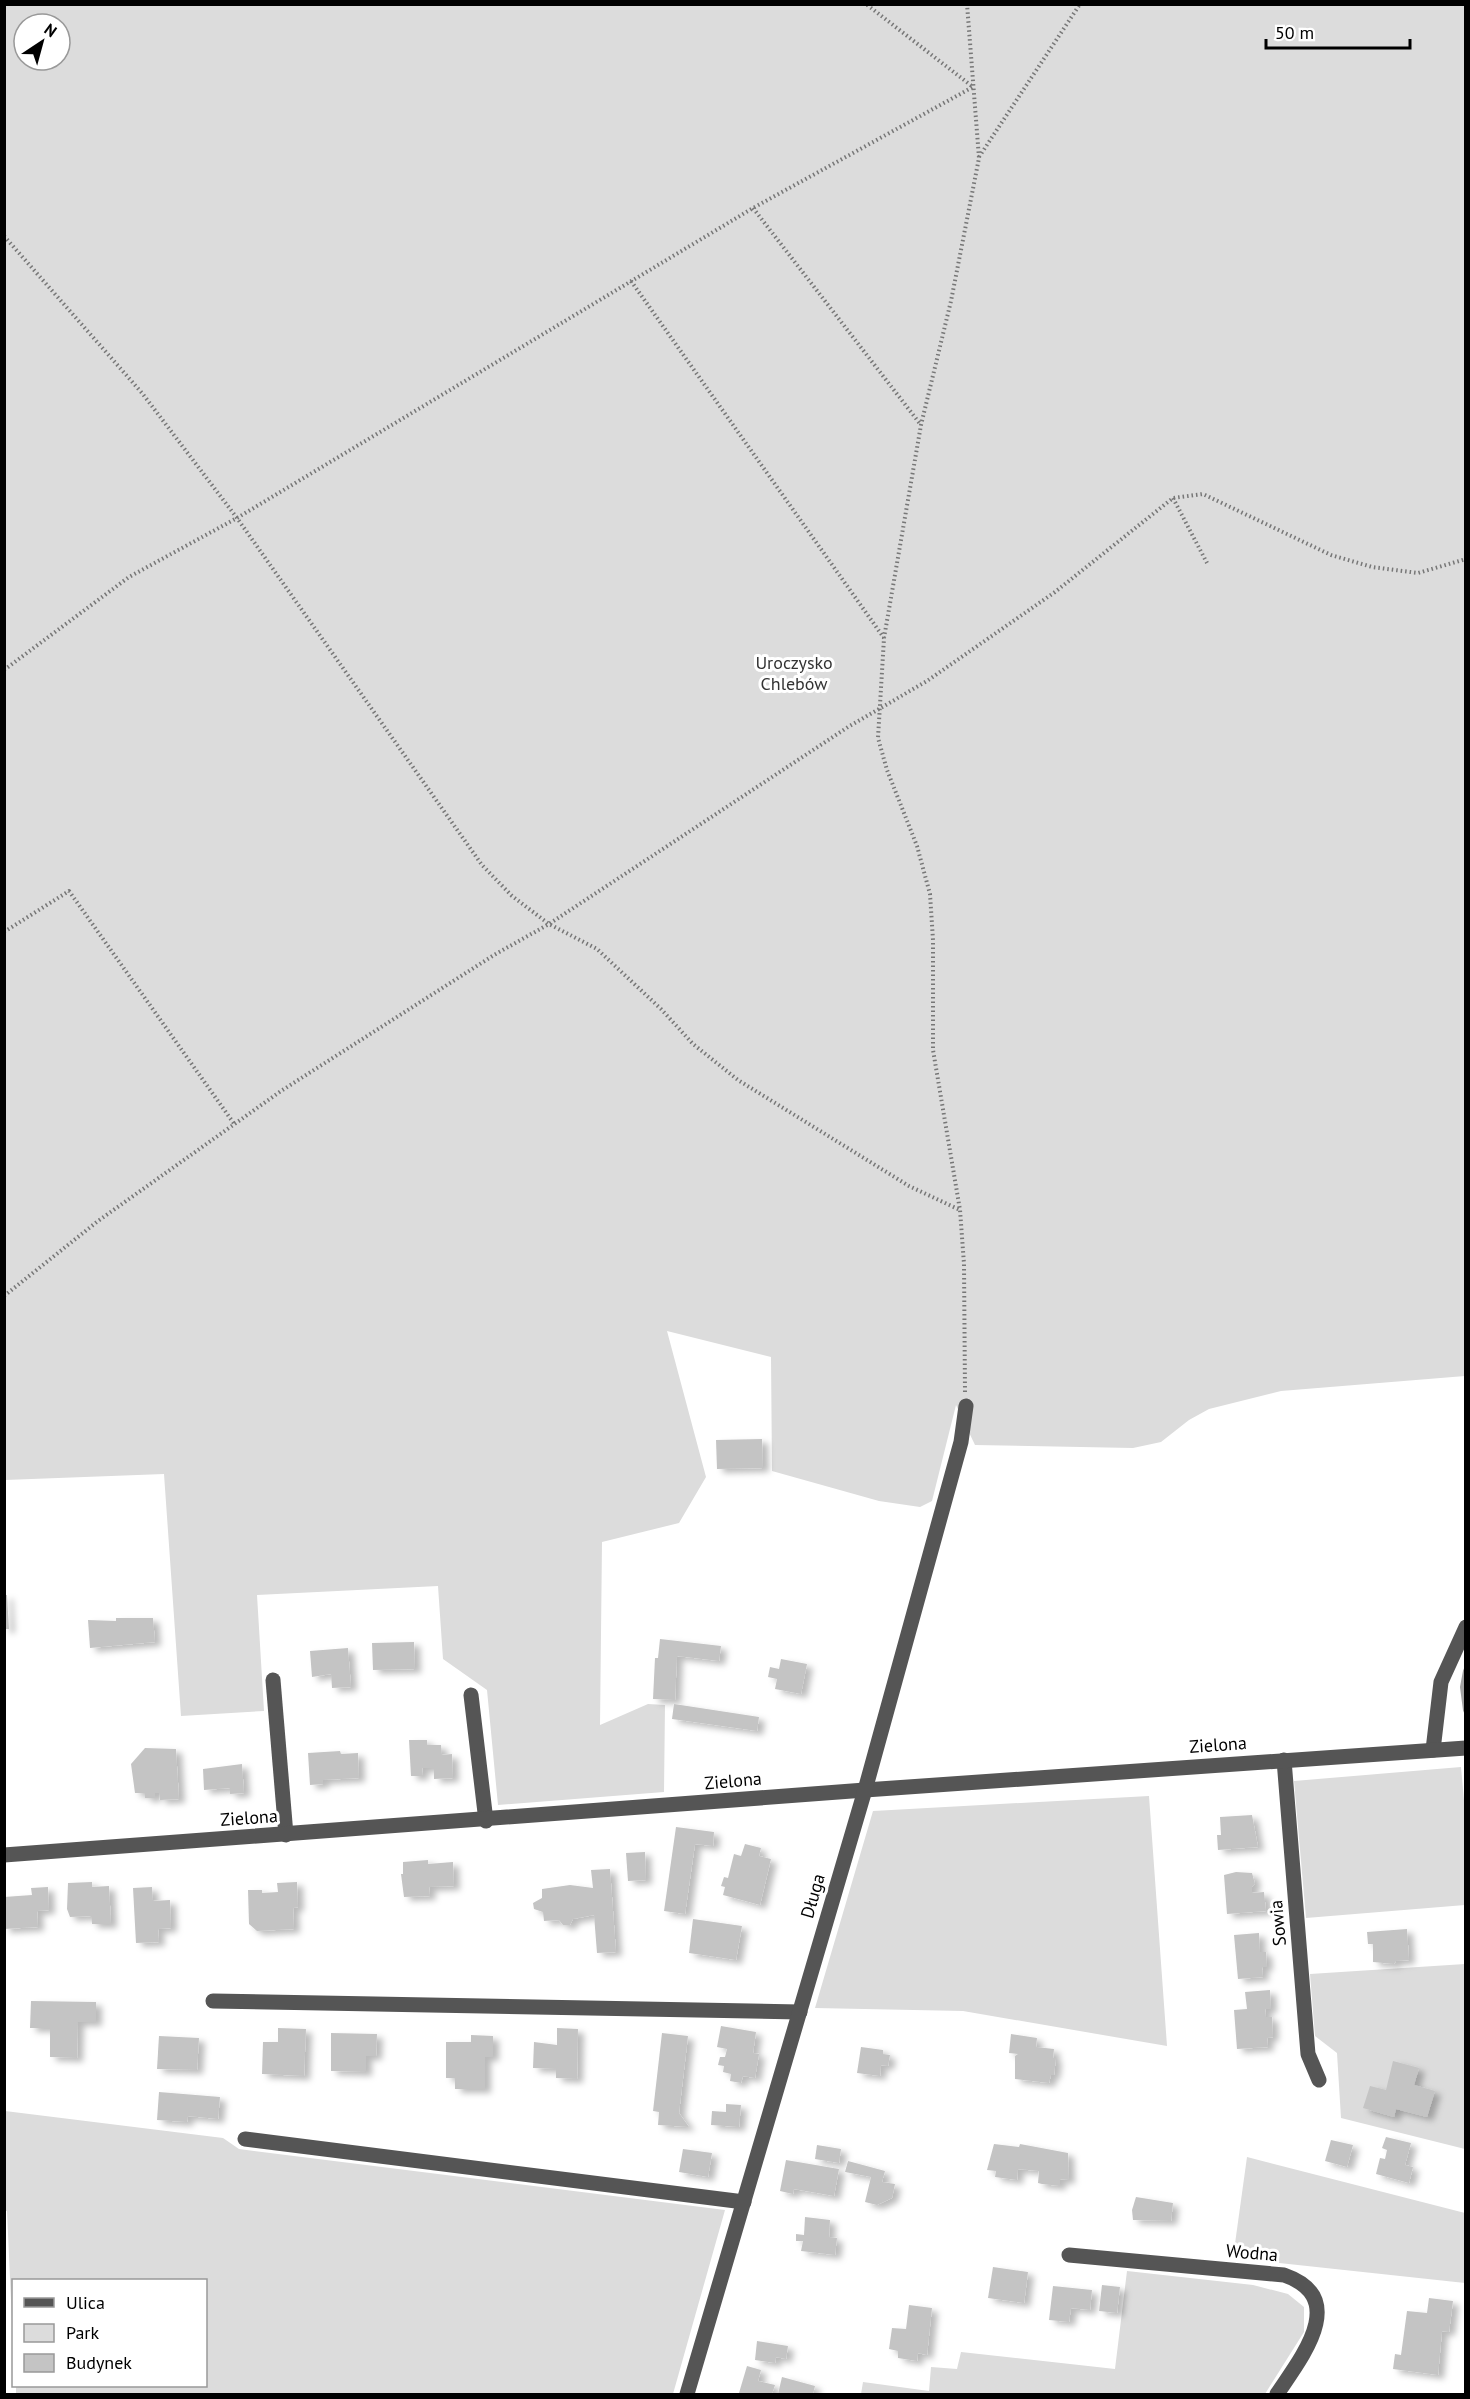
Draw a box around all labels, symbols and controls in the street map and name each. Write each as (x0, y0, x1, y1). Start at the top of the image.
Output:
north arrow (12, 12, 72, 72)
scale bar (1266, 12, 1410, 50)
text: N (41, 19, 61, 41)
text: 50 m (1275, 21, 1314, 44)
park label: Uroczysko Chlebów (755, 651, 833, 695)
street label: Zielona (1188, 1731, 1247, 1758)
street label: Zielona (703, 1767, 763, 1794)
street label: Zielona (219, 1804, 278, 1831)
street label: Długa (795, 1871, 830, 1921)
street label: Sowia (1264, 1899, 1291, 1947)
street label: Wodna (1225, 2239, 1279, 2266)
legend (12, 2279, 207, 2387)
text: Ulica (66, 2291, 105, 2314)
text: Park (66, 2321, 99, 2344)
text: Budynek (66, 2351, 132, 2374)

